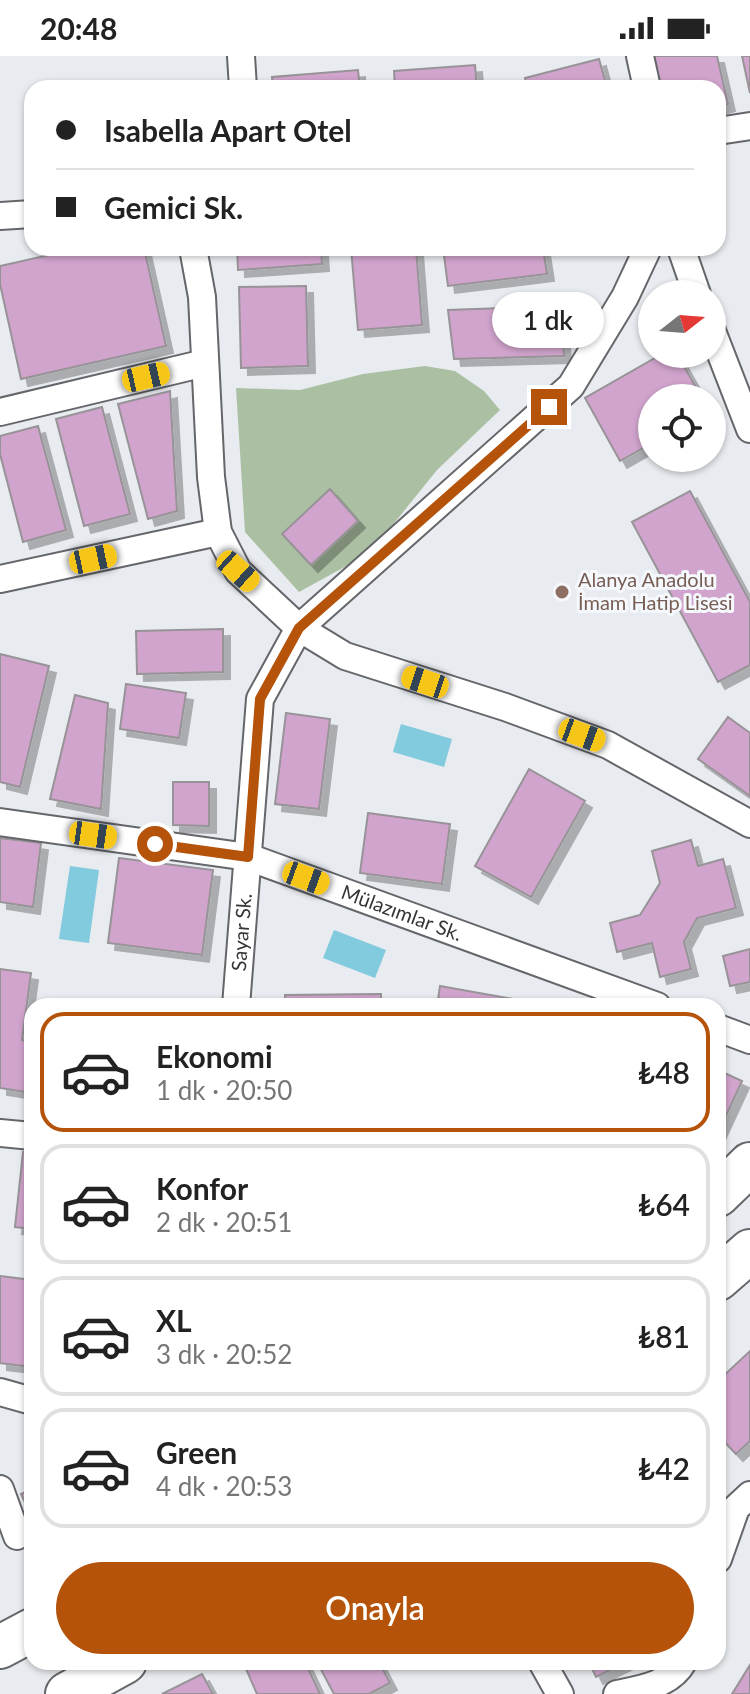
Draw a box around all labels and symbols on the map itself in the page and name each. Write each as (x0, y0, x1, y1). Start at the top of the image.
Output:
north arrow (638, 280, 726, 368)
callout: 1 dk (493, 291, 605, 347)
car (120, 360, 172, 394)
route end (531, 389, 567, 425)
car (67, 542, 119, 576)
car (212, 546, 264, 596)
place label: Alanya Anadolu İmam Hatip Lisesi (578, 567, 733, 614)
marker: Alanya Anadolu İmam Hatip Lisesi (553, 583, 571, 601)
car (398, 663, 452, 701)
car (555, 716, 609, 754)
car (68, 820, 118, 850)
route start (137, 826, 173, 862)
car (279, 859, 333, 897)
street label: Mülazımlar Sk. (338, 879, 466, 945)
street label: Sayar Sk. (226, 892, 256, 972)

